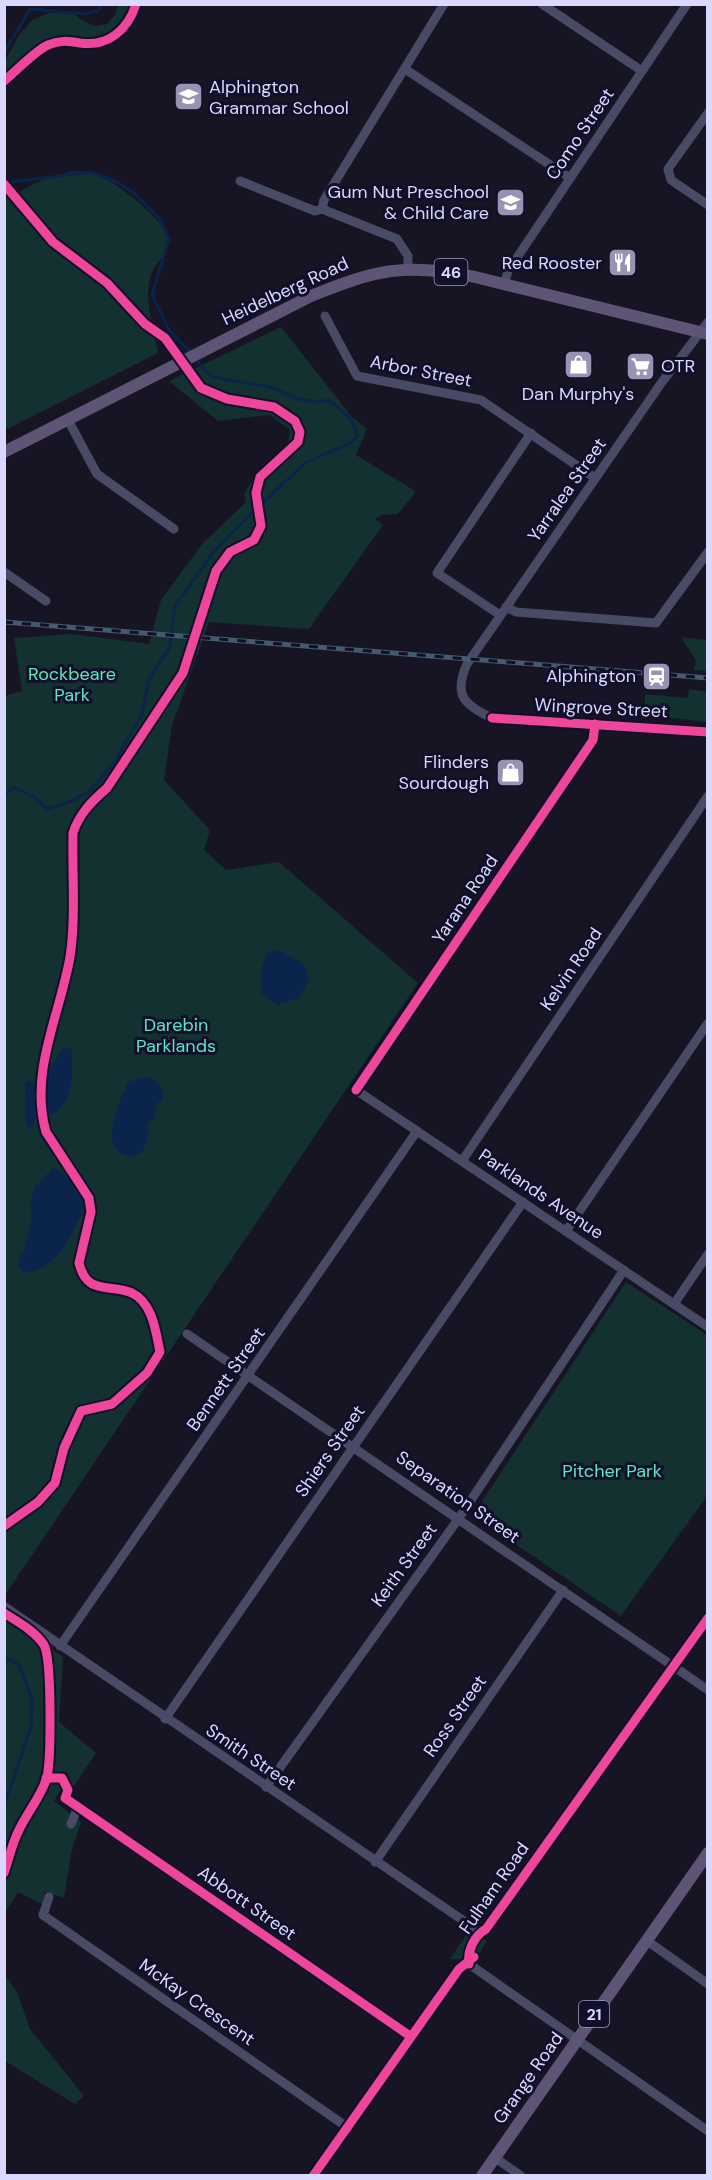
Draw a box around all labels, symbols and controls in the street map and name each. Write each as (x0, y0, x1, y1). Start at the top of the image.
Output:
place label: Alphington Grammar School (209, 75, 349, 120)
school or university icon: Alphington Grammar School (172, 81, 204, 113)
street label: Como Street (540, 83, 620, 185)
place label: Gum Nut Preschool & Child Care (328, 180, 489, 225)
school or university icon: Gum Nut Preschool & Child Care (494, 186, 526, 218)
restaurant icon: Red Rooster (607, 247, 639, 279)
street label: Heidelberg Road (218, 251, 352, 331)
place label: Red Rooster (502, 251, 602, 275)
road number: 46 (434, 259, 468, 285)
street label: Arbor Street (368, 349, 474, 393)
shop icon: Dan Murphy's (562, 349, 594, 381)
supermarket icon: OTR (624, 350, 656, 382)
place label: OTR (661, 354, 695, 378)
place label: Dan Murphy's (522, 382, 634, 406)
street label: Yarralea Street (522, 433, 612, 547)
station icon: Alphington (641, 660, 673, 692)
park label: Rockbeare Park (28, 662, 116, 707)
place label: Alphington (546, 664, 636, 688)
street label: Wingrove Street (534, 693, 668, 723)
place label: Flinders Sourdough (399, 750, 489, 795)
shop icon: Flinders Sourdough (494, 756, 526, 788)
street label: Yarana Road (426, 850, 504, 948)
street label: Kelvin Road (534, 923, 608, 1015)
park label: Darebin Parklands (136, 1013, 216, 1058)
street label: Parklands Avenue (474, 1143, 608, 1245)
street label: Bennett Street (181, 1322, 271, 1436)
street label: Shiers Street (290, 1400, 370, 1502)
street label: Separation Street (391, 1445, 525, 1549)
park label: Pitcher Park (562, 1459, 662, 1483)
street label: Keith Street (366, 1518, 442, 1612)
street label: Ross Street (418, 1670, 492, 1762)
street label: Smith Street (201, 1718, 301, 1796)
street label: Fulham Road (454, 1837, 534, 1939)
street label: Abbott Street (193, 1860, 301, 1946)
street label: McKay Crescent (134, 1953, 260, 2051)
road number: 21 (579, 2001, 609, 2027)
street label: Grange Road (487, 2027, 569, 2129)

